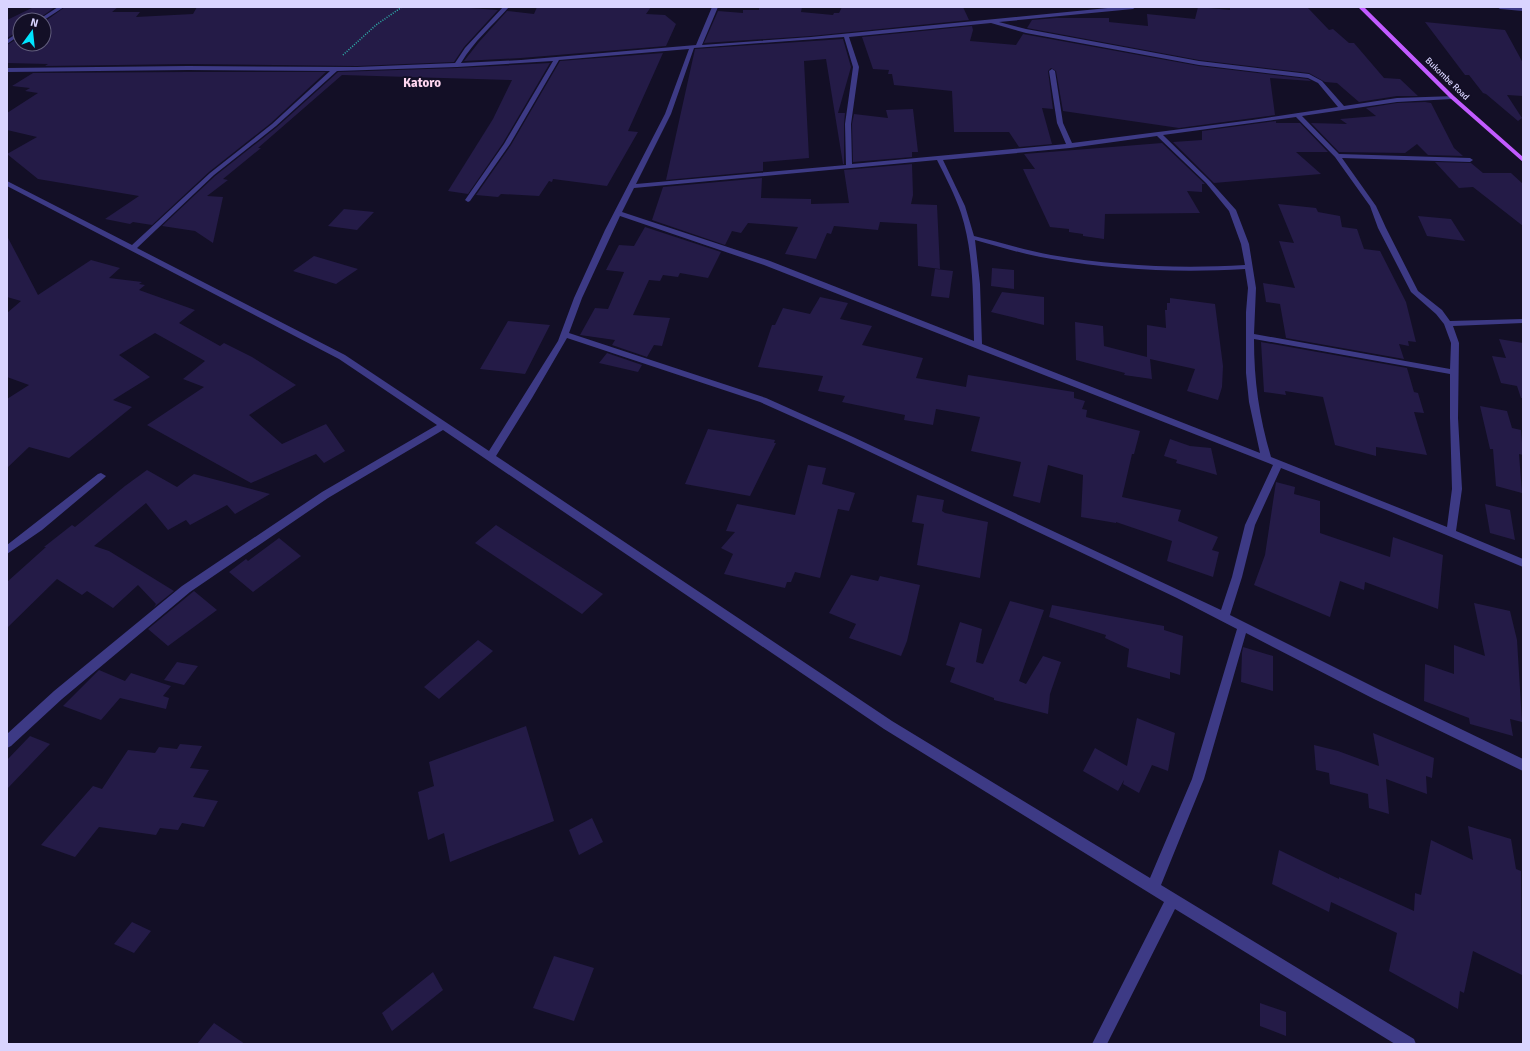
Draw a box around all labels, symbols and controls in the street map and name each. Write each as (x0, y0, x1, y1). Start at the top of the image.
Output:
north arrow (12, 12, 52, 52)
text: N (29, 16, 40, 30)
street label: Bukombe Road (1423, 55, 1472, 103)
district label: Katoro (403, 75, 441, 91)

